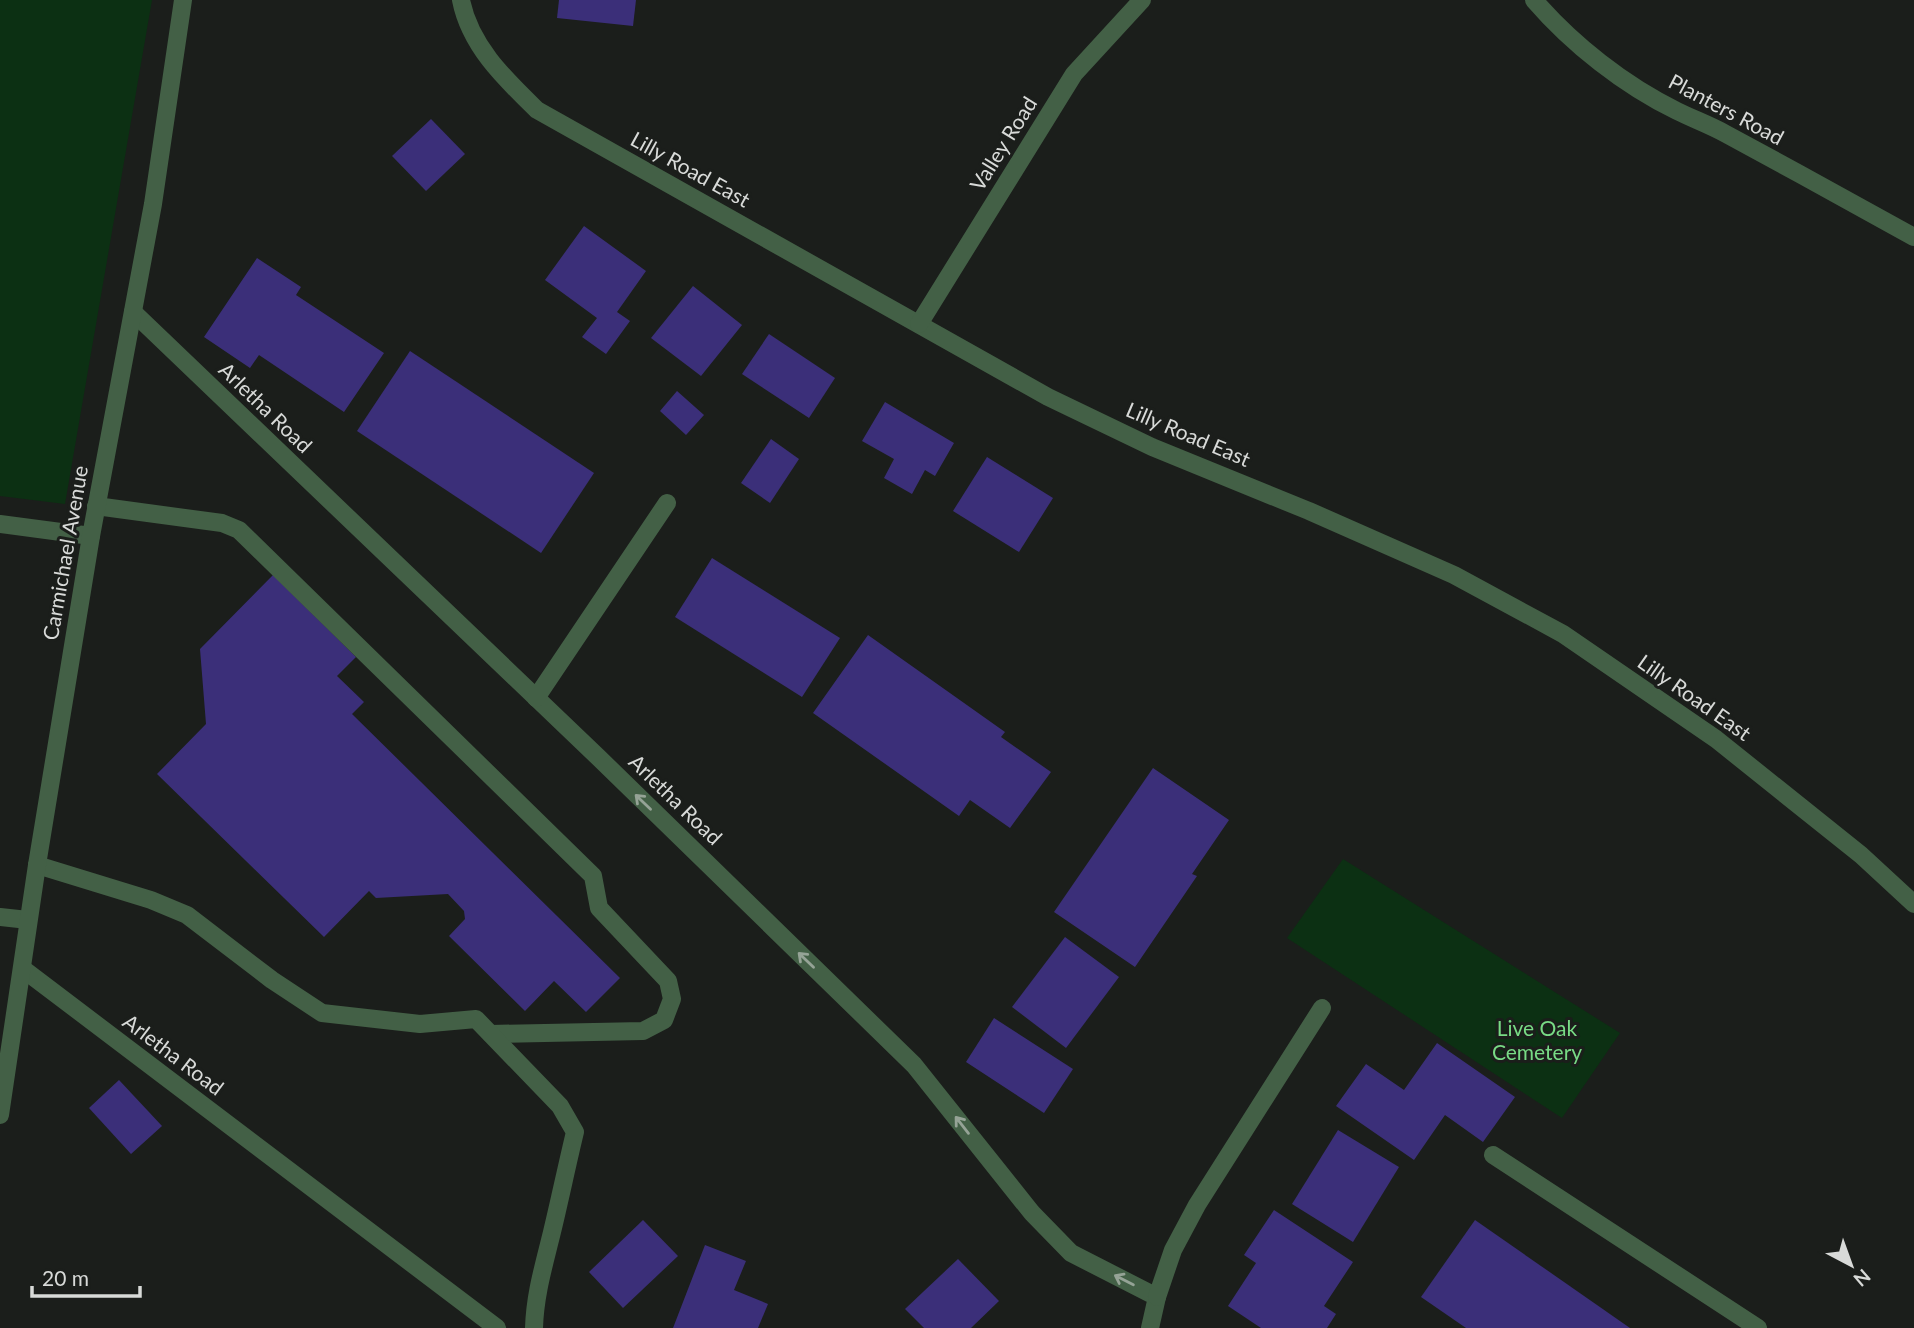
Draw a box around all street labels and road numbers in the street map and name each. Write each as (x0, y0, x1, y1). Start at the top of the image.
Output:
street label: Planters Road (1665, 68, 1789, 149)
street label: Valley Road (964, 92, 1041, 195)
street label: Lilly Road East (627, 126, 755, 212)
street label: Arletha Road (214, 356, 318, 457)
street label: Lilly Road East (1123, 396, 1255, 471)
street label: Carmichael Avenue (37, 463, 92, 642)
street label: Lilly Road East (1633, 649, 1757, 745)
street label: Arletha Road (624, 748, 728, 849)
street label: Arletha Road (119, 1008, 229, 1100)

